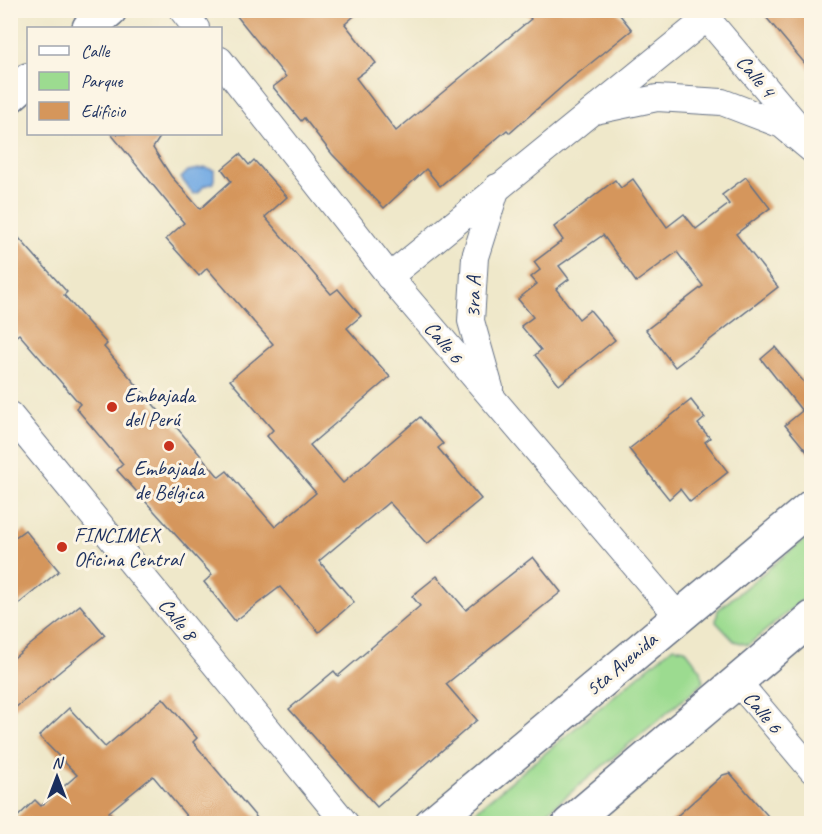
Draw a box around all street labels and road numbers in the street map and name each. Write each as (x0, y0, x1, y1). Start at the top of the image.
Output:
street label: Calle 4 (731, 49, 783, 105)
street label: 3ra A (460, 274, 486, 318)
street label: Calle 6 (419, 315, 470, 369)
street label: Calle 8 (153, 592, 205, 648)
street label: 5ta Avenida (580, 625, 664, 702)
street label: Calle 6 (738, 685, 789, 739)

